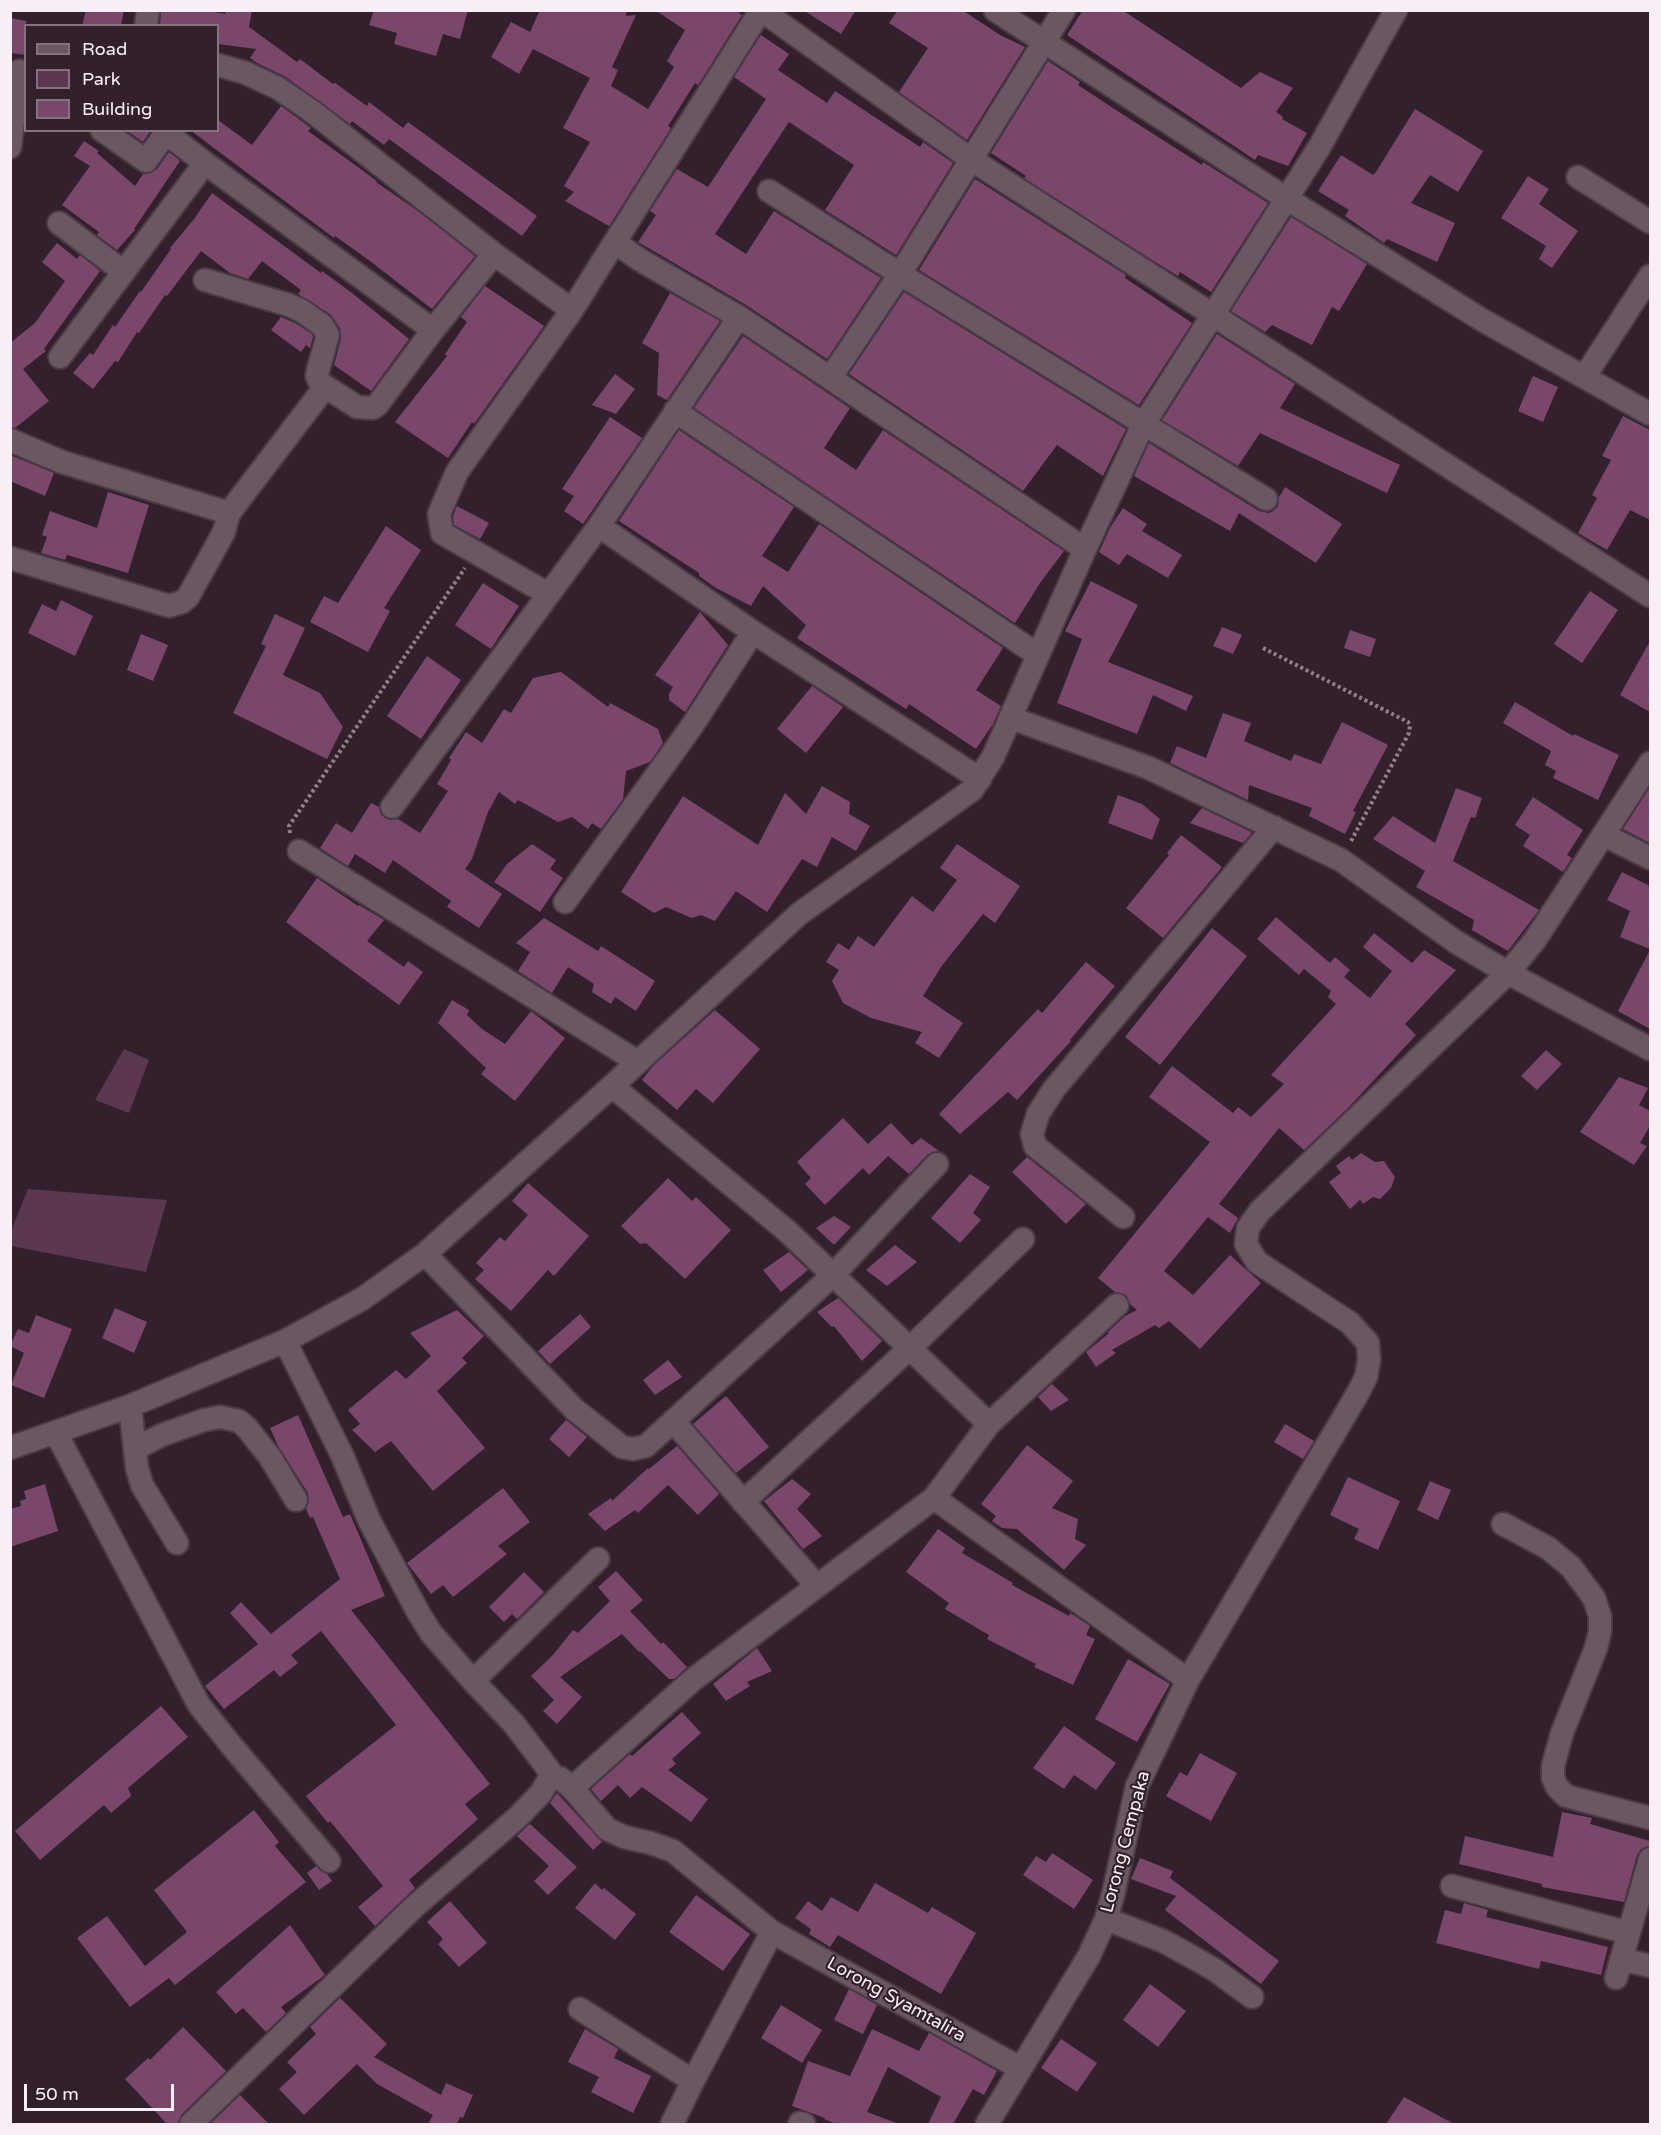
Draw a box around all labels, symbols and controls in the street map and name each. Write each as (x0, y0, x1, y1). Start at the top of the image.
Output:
legend (24, 24, 219, 132)
text: Road (82, 38, 127, 60)
text: Park (82, 68, 120, 90)
text: Building (82, 98, 152, 120)
street label: Lorong Cempaka (1097, 1769, 1155, 1915)
street label: Lorong Syamtalira (823, 1953, 969, 2047)
scale bar (27, 2072, 177, 2110)
text: 50 m (35, 2083, 79, 2105)

